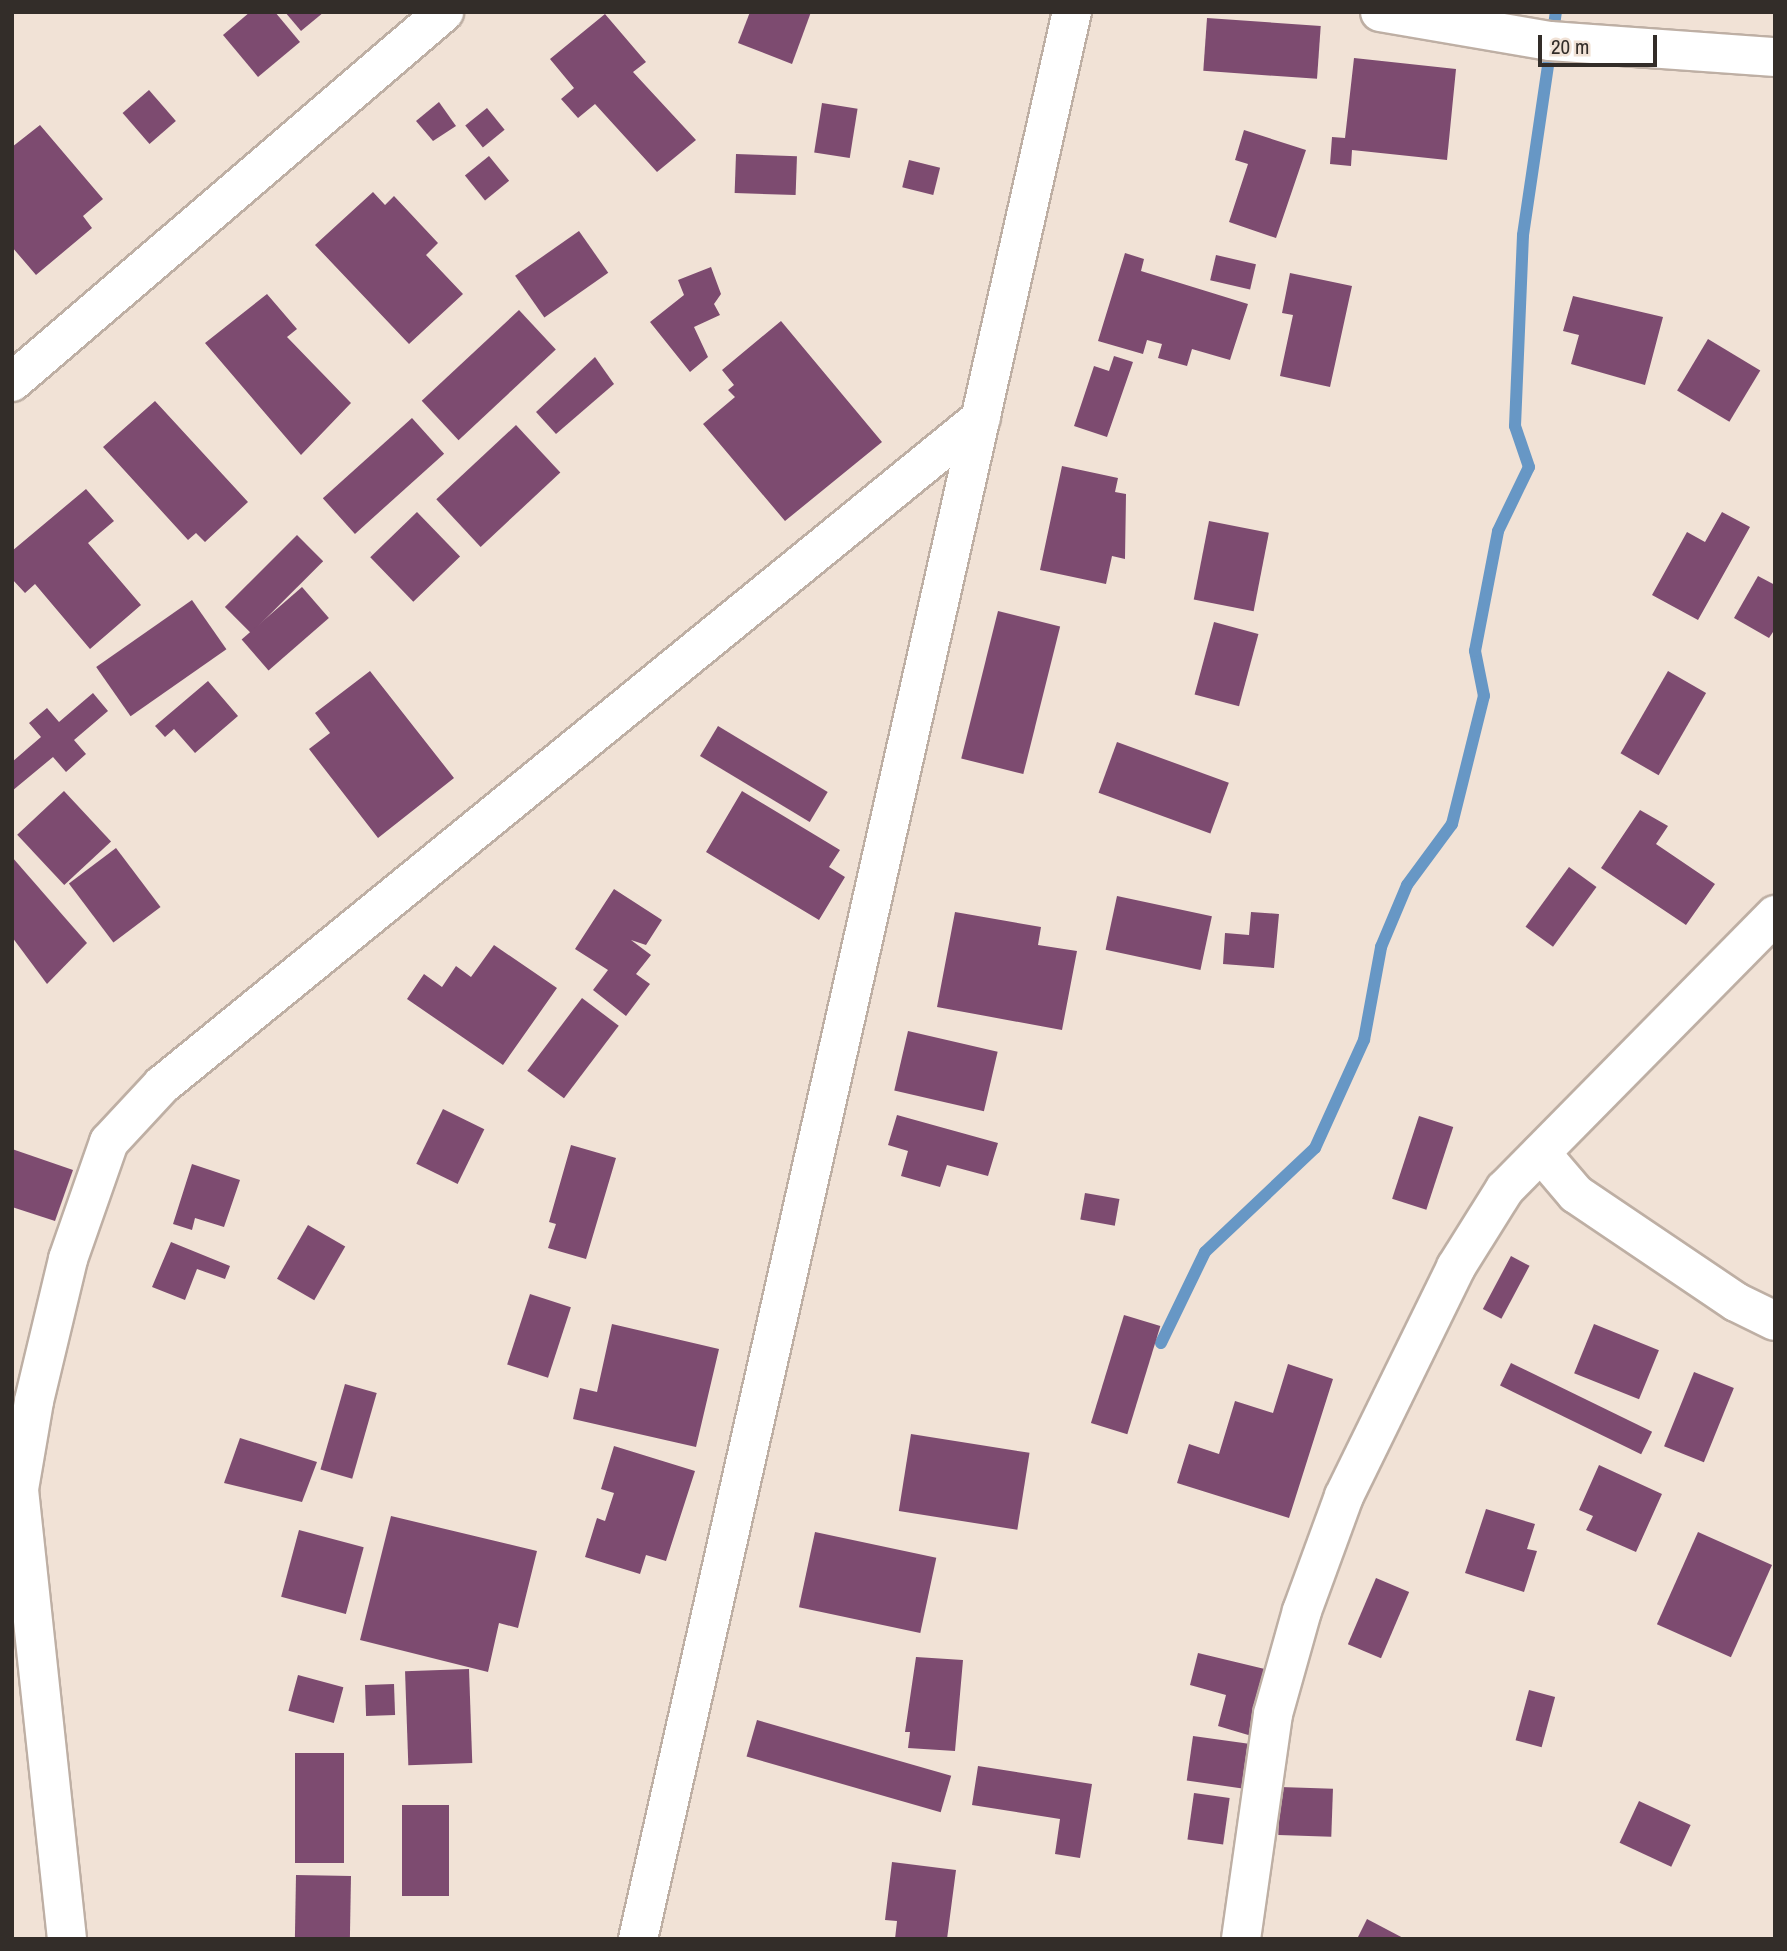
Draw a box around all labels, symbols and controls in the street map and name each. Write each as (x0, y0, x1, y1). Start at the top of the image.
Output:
scale bar (1542, 21, 1661, 65)
text: 20 m (1551, 32, 1589, 61)

